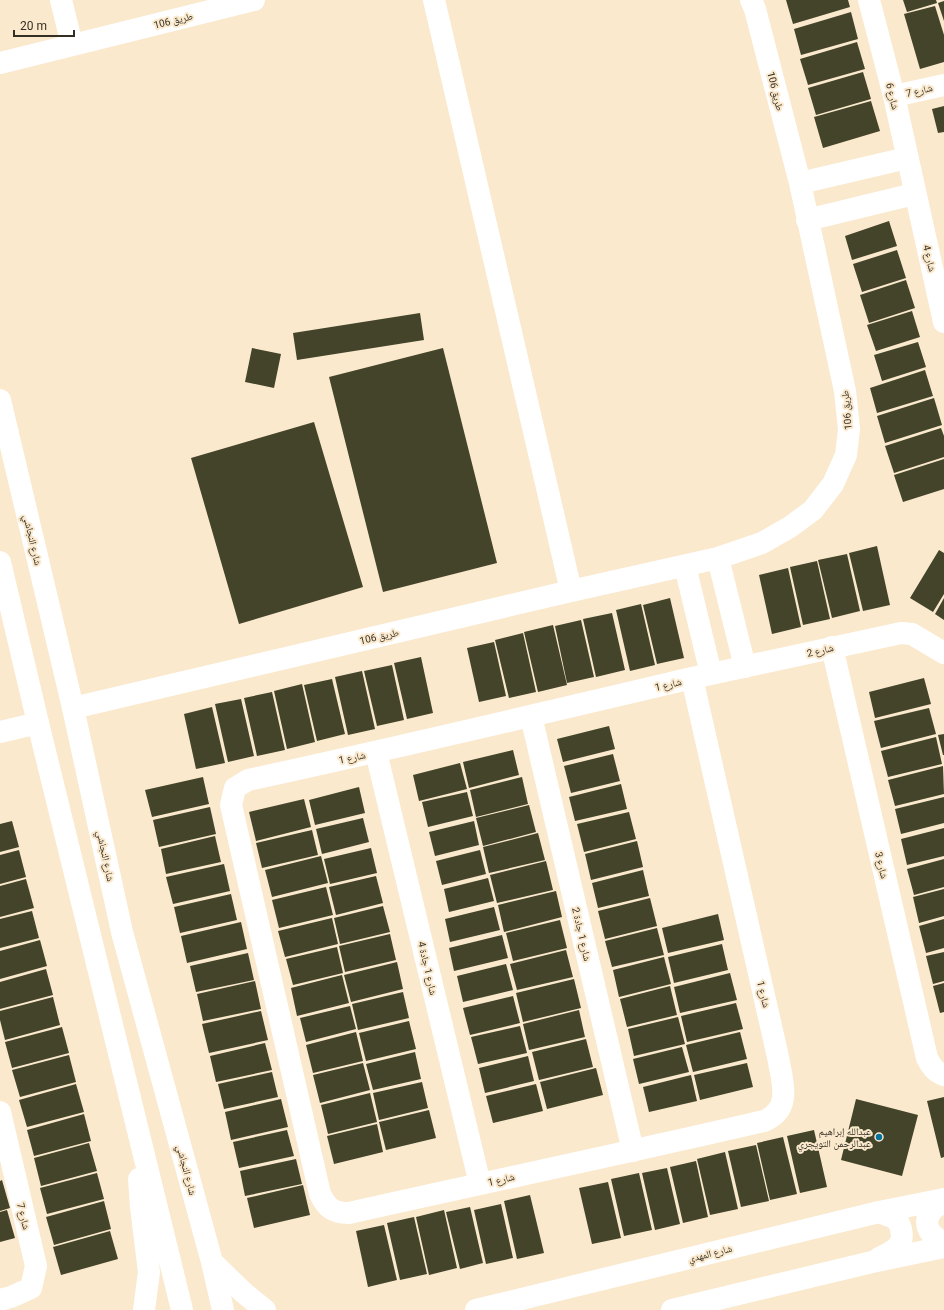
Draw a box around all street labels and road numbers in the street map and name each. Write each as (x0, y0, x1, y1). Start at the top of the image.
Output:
street label: طريق 106 (152, 10, 194, 32)
street label: طريق 106 (764, 70, 786, 112)
street label: شارع 6 (883, 82, 901, 111)
street label: شارع 7 (905, 82, 934, 100)
street label: شارع 4 (920, 244, 938, 273)
street label: طريق 106 (839, 389, 855, 430)
street label: شارع النجاشي (19, 514, 44, 567)
street label: طريق 106 (358, 627, 400, 647)
street label: شارع 2 (806, 642, 835, 660)
street label: شارع 1 (654, 676, 683, 694)
street label: شارع 1 (338, 749, 367, 767)
street label: شارع النجاشي (92, 830, 116, 883)
street label: شارع 3 (872, 851, 890, 880)
street label: شارع 1 جادة 2 (569, 906, 593, 963)
street label: شارع 1 جادة 4 (415, 940, 439, 997)
street label: شارع 1 (754, 980, 772, 1009)
street label: شارع النجاشي (172, 1144, 199, 1198)
street label: شارع 1 (487, 1171, 516, 1189)
street label: شارع 7 (14, 1202, 32, 1231)
street label: شارع المهدي (687, 1243, 734, 1267)

